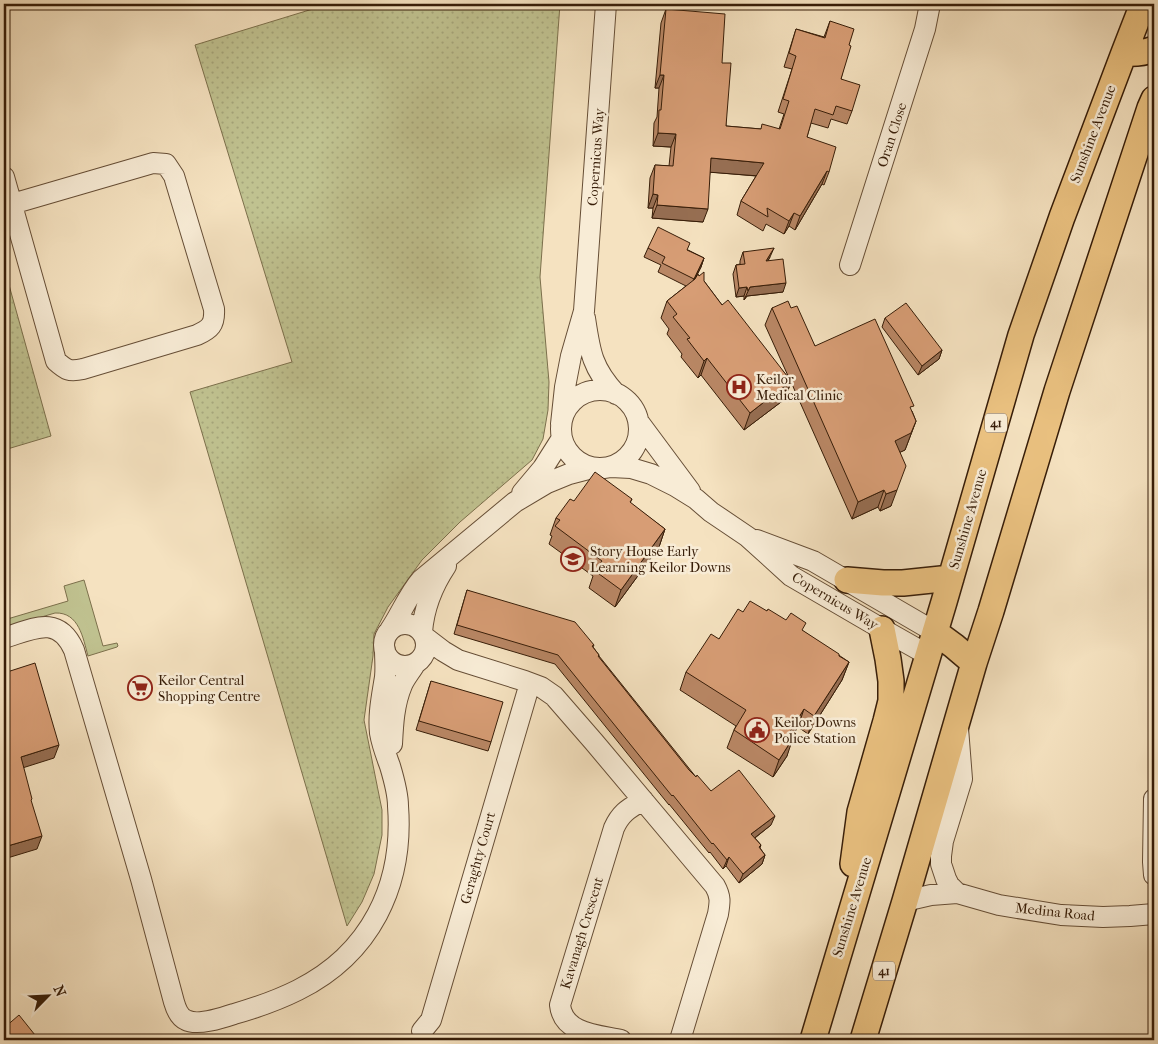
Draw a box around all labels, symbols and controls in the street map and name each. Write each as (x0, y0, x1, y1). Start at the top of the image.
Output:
street label: Sunshine Avenue (1067, 83, 1120, 185)
street label: Oran Close (874, 100, 910, 170)
street label: Copernicus Way (584, 107, 608, 206)
place label: Keilor Medical Clinic (756, 371, 843, 404)
hospital icon: Keilor Medical Clinic (726, 374, 752, 400)
road number: 41 (985, 413, 1007, 432)
street label: Sunshine Avenue (946, 467, 990, 571)
place label: Story House Early Learning Keilor Downs (590, 543, 731, 576)
school or university icon: Story House Early Learning Keilor Downs (560, 546, 586, 572)
street label: Copernicus Way (789, 568, 882, 634)
place label: Keilor Central Shopping Centre (158, 672, 260, 705)
supermarket icon: Keilor Central Shopping Centre (127, 675, 153, 701)
place label: Keilor Downs Police Station (774, 714, 856, 747)
public building icon: Keilor Downs Police Station (744, 717, 770, 743)
street label: Geraghty Court (457, 810, 499, 906)
street label: Sunshine Avenue (829, 855, 875, 959)
street label: Kavanagh Crescent (557, 875, 607, 991)
street label: Medina Road (1014, 899, 1096, 925)
road number: 41 (873, 961, 895, 980)
north arrow (22, 972, 72, 1022)
text: N (49, 983, 69, 1000)

